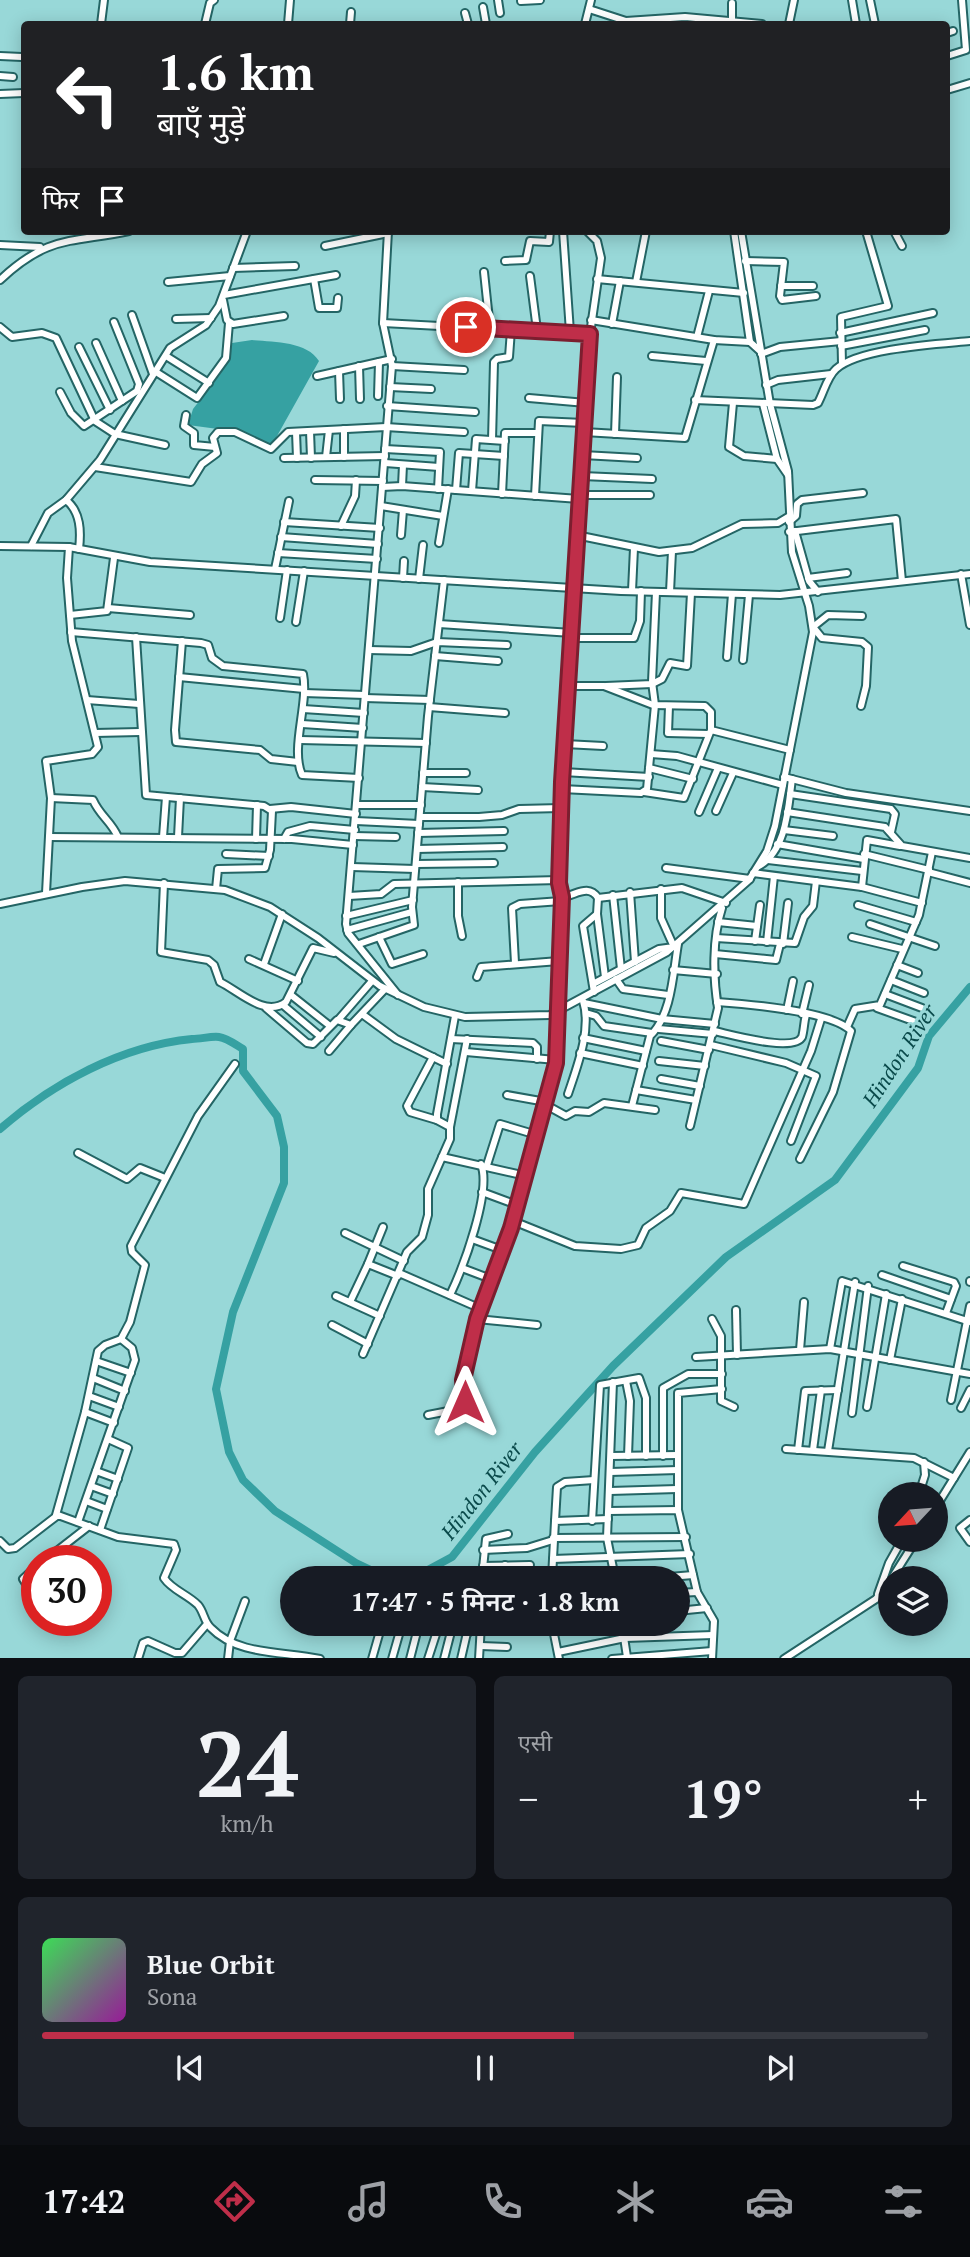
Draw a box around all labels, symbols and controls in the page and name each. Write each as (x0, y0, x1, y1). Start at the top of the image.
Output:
text: 1.6 km (157, 39, 314, 104)
icon: left (42, 49, 133, 140)
text: बाएँ मुड़ें (157, 102, 245, 144)
text: फिर (42, 182, 79, 216)
icon: arrive (93, 182, 131, 220)
pin (436, 297, 496, 357)
icon: arrive (447, 308, 485, 346)
water label: Hindon River (855, 998, 943, 1113)
position arrow (428, 1365, 502, 1439)
water label: Hindon River (434, 1435, 529, 1546)
north arrow (878, 1482, 948, 1552)
map controls (878, 1482, 948, 1636)
speed limit sign: 30 (21, 1545, 112, 1636)
button: layers (878, 1566, 948, 1636)
text: 17:47 · 5 मिनट · 1.8 km (351, 1584, 619, 1618)
text: 24 (196, 1702, 298, 1823)
text: एसी (518, 1727, 552, 1758)
text: 19° (683, 1764, 763, 1833)
text: − (518, 1774, 538, 1824)
text: + (908, 1774, 928, 1824)
text: km/h (220, 1808, 274, 1839)
text: Blue Orbit (147, 1947, 275, 1981)
text: Sona (147, 1981, 197, 2012)
icon: previous (171, 2049, 209, 2087)
icon: pause (466, 2049, 504, 2087)
icon: next (761, 2049, 799, 2087)
icon: directions (210, 2177, 259, 2226)
icon: music (344, 2177, 393, 2226)
icon: phone (478, 2177, 527, 2226)
icon: climate (611, 2177, 660, 2226)
icon: car (745, 2177, 794, 2226)
icon: filters (879, 2177, 928, 2226)
text: 17:42 (42, 2180, 126, 2222)

